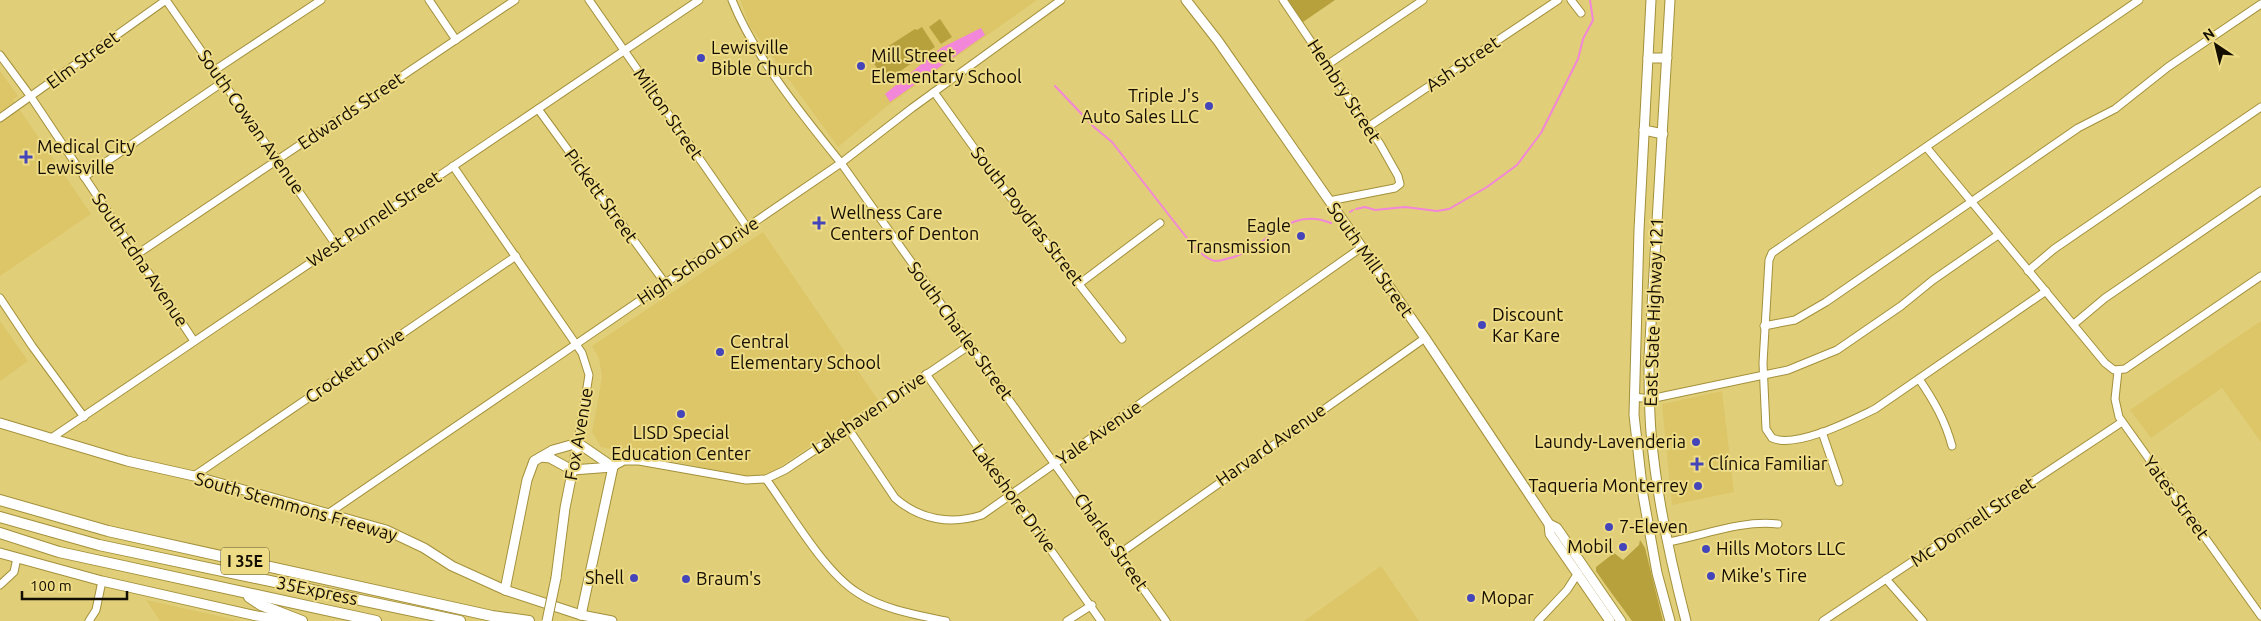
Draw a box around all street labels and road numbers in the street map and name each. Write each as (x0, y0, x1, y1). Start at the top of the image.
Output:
street label: Elm Street (42, 26, 123, 92)
street label: Ash Street (1422, 31, 1503, 95)
street label: Hembry Street (1304, 35, 1386, 146)
street label: South Cowan Avenue (194, 45, 309, 197)
street label: Milton Street (630, 64, 708, 163)
street label: Edwards Street (294, 67, 407, 153)
street label: South Poydras Street (968, 142, 1088, 289)
street label: Pickett Street (561, 145, 642, 246)
street label: West Purnell Street (303, 166, 444, 270)
street label: South Edna Avenue (89, 189, 193, 330)
street label: South Mill Street (1324, 198, 1418, 321)
street label: High School Drive (633, 212, 762, 308)
street label: East State Highway 121 (1640, 217, 1666, 407)
street label: South Charles Street (904, 257, 1018, 403)
street label: Crockett Drive (301, 324, 408, 407)
street label: Lakehaven Drive (808, 367, 929, 457)
street label: Fox Avenue (560, 386, 596, 482)
street label: Yale Avenue (1052, 396, 1144, 469)
street label: Harvard Avenue (1212, 399, 1329, 489)
street label: Lakeshore Drive (969, 439, 1061, 556)
street label: Yates Street (2140, 452, 2214, 543)
street label: South Stemmons Freeway (193, 468, 400, 545)
street label: Mc Donnell Street (1906, 472, 2038, 570)
street label: Charles Street (1071, 489, 1153, 594)
road number: I 35E (221, 548, 269, 574)
street label: 35Express (275, 572, 360, 608)

